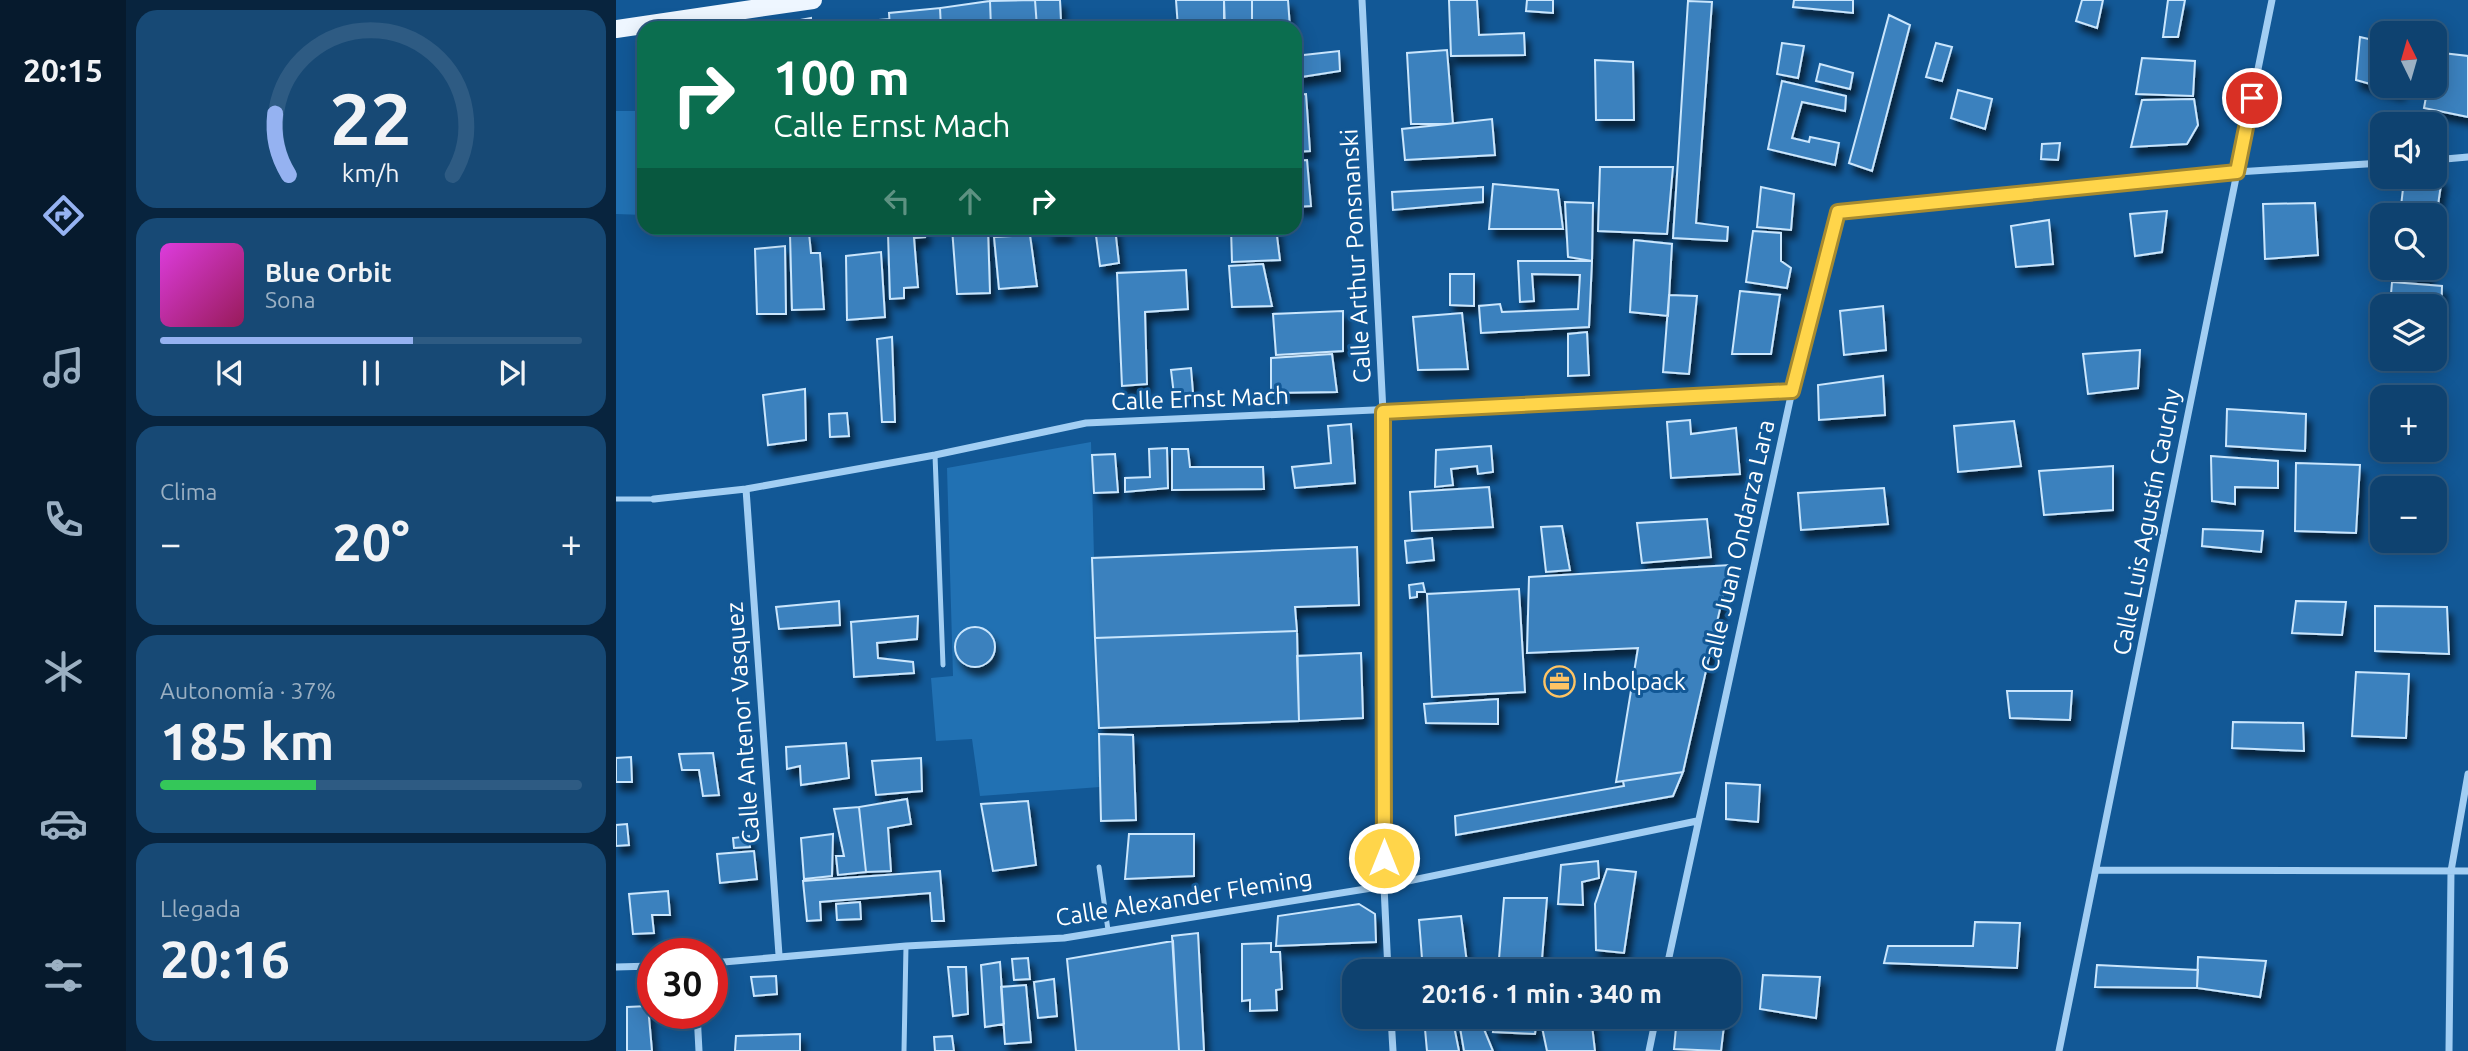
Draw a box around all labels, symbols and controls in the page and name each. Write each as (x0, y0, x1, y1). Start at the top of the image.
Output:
north arrow (2370, 21, 2446, 98)
map controls (2370, 21, 2447, 553)
icon: right (658, 49, 749, 140)
text: 100 m (773, 49, 910, 104)
text: 20:15 (23, 52, 103, 88)
pin (2222, 68, 2282, 128)
text: 22 (330, 77, 412, 159)
icon: arrive (2233, 79, 2271, 117)
text: Calle Ernst Mach (773, 107, 1010, 143)
button: sound (2370, 112, 2447, 189)
street label: Calle Arthur Ponsnanski (1335, 128, 1376, 384)
text: km/h (342, 159, 400, 187)
icon: left (878, 182, 916, 220)
icon: ahead (951, 182, 989, 220)
icon: right (1024, 182, 1062, 220)
icon: directions (39, 191, 88, 240)
button: search (2370, 203, 2447, 280)
text: Blue Orbit (265, 258, 392, 287)
text: Sona (265, 287, 315, 312)
button: layers (2370, 294, 2447, 371)
icon: music (39, 343, 88, 392)
icon: previous (211, 354, 249, 392)
icon: pause (352, 354, 390, 392)
icon: next (493, 354, 531, 392)
street label: Calle Ernst Mach (1111, 382, 1289, 415)
button: + (2370, 385, 2447, 462)
street label: Calle Luis Agustín Cauchy (2107, 386, 2186, 657)
street label: Calle Juan Ondarza Lara (1695, 417, 1780, 675)
button: − (2370, 476, 2447, 553)
text: Clima (160, 479, 217, 504)
icon: phone (39, 495, 88, 544)
text: 20° (332, 513, 410, 571)
text: − (160, 522, 181, 564)
text: + (561, 522, 582, 564)
street label: Calle Antenor Vasquez (721, 601, 764, 845)
icon: climate (39, 647, 88, 696)
office icon: Inbolpack (1542, 665, 1576, 699)
place label: Inbolpack (1582, 668, 1686, 695)
text: Autonomía · 37% (160, 678, 336, 703)
text: 185 km (160, 712, 334, 770)
icon: car (39, 799, 88, 848)
position arrow (1347, 821, 1421, 895)
street label: Calle Alexander Fleming (1054, 864, 1314, 931)
text: Llegada (160, 896, 241, 921)
text: 20:16 (160, 930, 290, 988)
speed limit sign: 30 (637, 938, 728, 1029)
icon: filters (39, 951, 88, 1000)
text: 20:16 · 1 min · 340 m (1421, 979, 1662, 1008)

